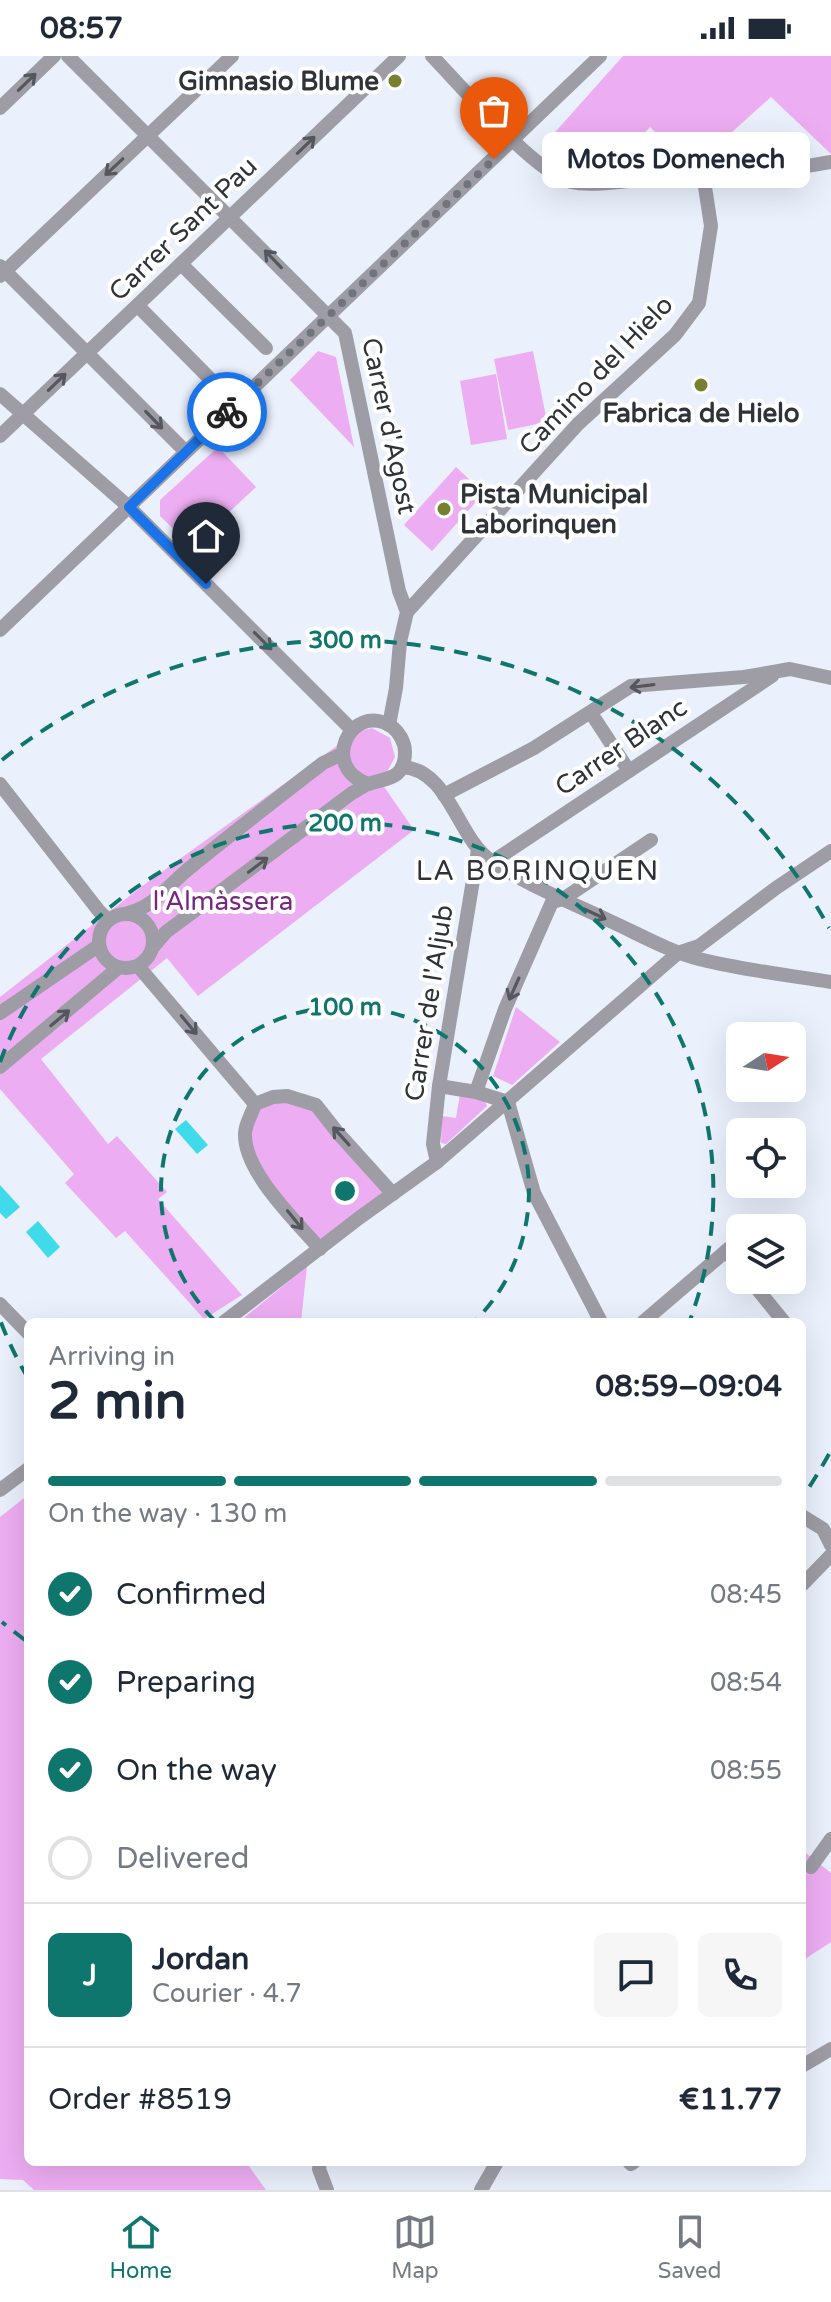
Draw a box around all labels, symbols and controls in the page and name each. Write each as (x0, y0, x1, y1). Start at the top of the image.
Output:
text: 08:57 (40, 10, 123, 47)
place label: Gimnasio Blume (178, 66, 379, 97)
marker: Gimnasio Blume (386, 72, 404, 90)
one-way arrow (17, 73, 36, 92)
pin (460, 77, 528, 159)
icon: bag (472, 89, 516, 133)
callout: Motos Domenech (542, 131, 810, 187)
one-way arrow (296, 136, 316, 155)
text: Motos Domenech (567, 144, 785, 175)
street label: Carrer Sant Pau (103, 151, 263, 307)
one-way arrow (104, 158, 124, 177)
one-way arrow (264, 249, 283, 269)
street label: Camino del Hielo (512, 289, 680, 461)
street label: Carrer d'Agost (355, 335, 423, 517)
courier (187, 372, 267, 452)
one-way arrow (46, 374, 66, 392)
marker: Fabrica de Hielo (692, 376, 710, 394)
icon: bike (205, 390, 249, 434)
place label: Fabrica de Hielo (602, 398, 800, 429)
one-way arrow (144, 410, 163, 429)
place label: Pista Municipal Laborinquen (460, 479, 648, 540)
marker: Pista Municipal Laborinquen (435, 500, 453, 518)
pin (172, 502, 240, 584)
icon: home (184, 514, 228, 558)
text: 300 m (308, 626, 382, 655)
one-way arrow (253, 631, 272, 650)
one-way arrow (630, 678, 656, 693)
street label: Carrer Blanc (549, 692, 693, 802)
text: 200 m (308, 809, 382, 838)
district label: LA BORINQUEN (416, 854, 660, 888)
one-way arrow (247, 856, 268, 873)
park label: l'Almàssera (153, 886, 293, 917)
street label: Carrer de l'Aljub (398, 903, 460, 1103)
one-way arrow (583, 907, 607, 922)
one-way arrow (505, 976, 520, 1000)
text: 100 m (308, 993, 382, 1022)
one-way arrow (49, 1009, 69, 1027)
one-way arrow (180, 1015, 198, 1035)
north arrow (726, 1022, 806, 1102)
map controls (726, 1022, 806, 1294)
button: locate (726, 1118, 806, 1198)
one-way arrow (332, 1126, 350, 1146)
centre of rings (331, 1177, 359, 1205)
one-way arrow (287, 1209, 304, 1230)
button: layers (726, 1214, 806, 1294)
text: Arriving in (48, 1341, 175, 1372)
text: 08:59–09:04 (595, 1368, 782, 1405)
text: 2 min (48, 1370, 187, 1433)
text: On the way · 130 m (48, 1498, 287, 1529)
icon: check (48, 1572, 92, 1616)
text: Confirmed (116, 1576, 267, 1613)
text: 08:45 (710, 1579, 782, 1610)
icon: check (48, 1660, 92, 1704)
text: Preparing (116, 1664, 256, 1701)
text: 08:54 (710, 1667, 782, 1698)
icon: check (48, 1748, 92, 1792)
text: On the way (116, 1752, 277, 1789)
text: 08:55 (710, 1755, 782, 1786)
text: Delivered (116, 1840, 250, 1877)
button: chat (594, 1933, 678, 2017)
button: phone (698, 1933, 782, 2017)
text: Jordan (152, 1941, 249, 1978)
text: J (83, 1957, 97, 1994)
text: Courier · 4.7 (152, 1978, 302, 2009)
text: Order #8519 (48, 2081, 232, 2118)
text: €11.77 (679, 2081, 782, 2118)
tab: Home (110, 2210, 172, 2284)
tab: Map (391, 2210, 439, 2284)
tab: Saved (658, 2210, 721, 2284)

